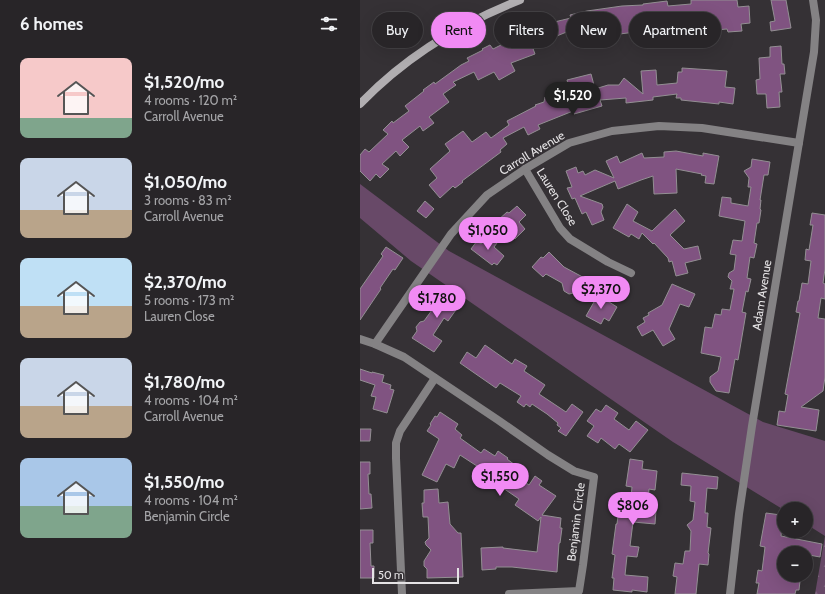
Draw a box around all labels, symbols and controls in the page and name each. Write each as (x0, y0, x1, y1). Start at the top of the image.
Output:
chip: Buy (372, 12, 423, 48)
chip: Rent (431, 12, 486, 48)
chip: Filters (494, 12, 558, 48)
chip: New (566, 12, 621, 48)
chip: Apartment (629, 12, 721, 48)
icon: filters (318, 13, 340, 35)
text: 6 homes (20, 14, 83, 34)
text: $1,520/mo (144, 72, 224, 92)
icon: home (52, 74, 100, 122)
pin: $1,520 (540, 82, 606, 116)
text: $1,520 (554, 87, 592, 103)
text: 4 rooms · 120 m² (144, 92, 237, 108)
text: Carroll Avenue (144, 108, 224, 124)
street label: Carroll Avenue (496, 127, 567, 178)
street label: Lauren Close (534, 165, 581, 228)
text: $1,050/mo (144, 172, 227, 192)
icon: home (52, 174, 100, 222)
text: 3 rooms · 83 m² (144, 192, 231, 208)
text: Carroll Avenue (144, 208, 224, 224)
pin: $1,050 (455, 217, 521, 251)
text: $1,050 (468, 222, 508, 238)
street label: Adam Avenue (749, 259, 774, 331)
text: $2,370/mo (144, 272, 226, 292)
icon: home (52, 274, 100, 322)
pin: $2,370 (568, 276, 634, 310)
text: $2,370 (581, 281, 621, 297)
pin: $1,780 (404, 285, 470, 319)
text: $1,780 (417, 290, 457, 306)
text: 5 rooms · 173 m² (144, 292, 234, 308)
text: Lauren Close (144, 308, 215, 324)
text: $1,780/mo (144, 372, 225, 392)
icon: home (52, 374, 100, 422)
text: 4 rooms · 104 m² (144, 392, 238, 408)
text: Carroll Avenue (144, 408, 224, 424)
pin: $1,550 (467, 463, 533, 497)
text: $1,550 (481, 468, 519, 484)
text: $1,550/mo (144, 472, 224, 492)
icon: home (52, 474, 100, 522)
street label: Benjamin Circle (563, 482, 588, 562)
text: 4 rooms · 104 m² (144, 492, 238, 508)
pin: $806 (609, 492, 657, 526)
text: $806 (617, 497, 649, 513)
map controls (777, 502, 813, 582)
button: + (777, 502, 813, 538)
text: Benjamin Circle (144, 508, 230, 524)
button: − (777, 546, 813, 582)
scale bar (372, 566, 459, 585)
text: 50 m (378, 568, 404, 582)

